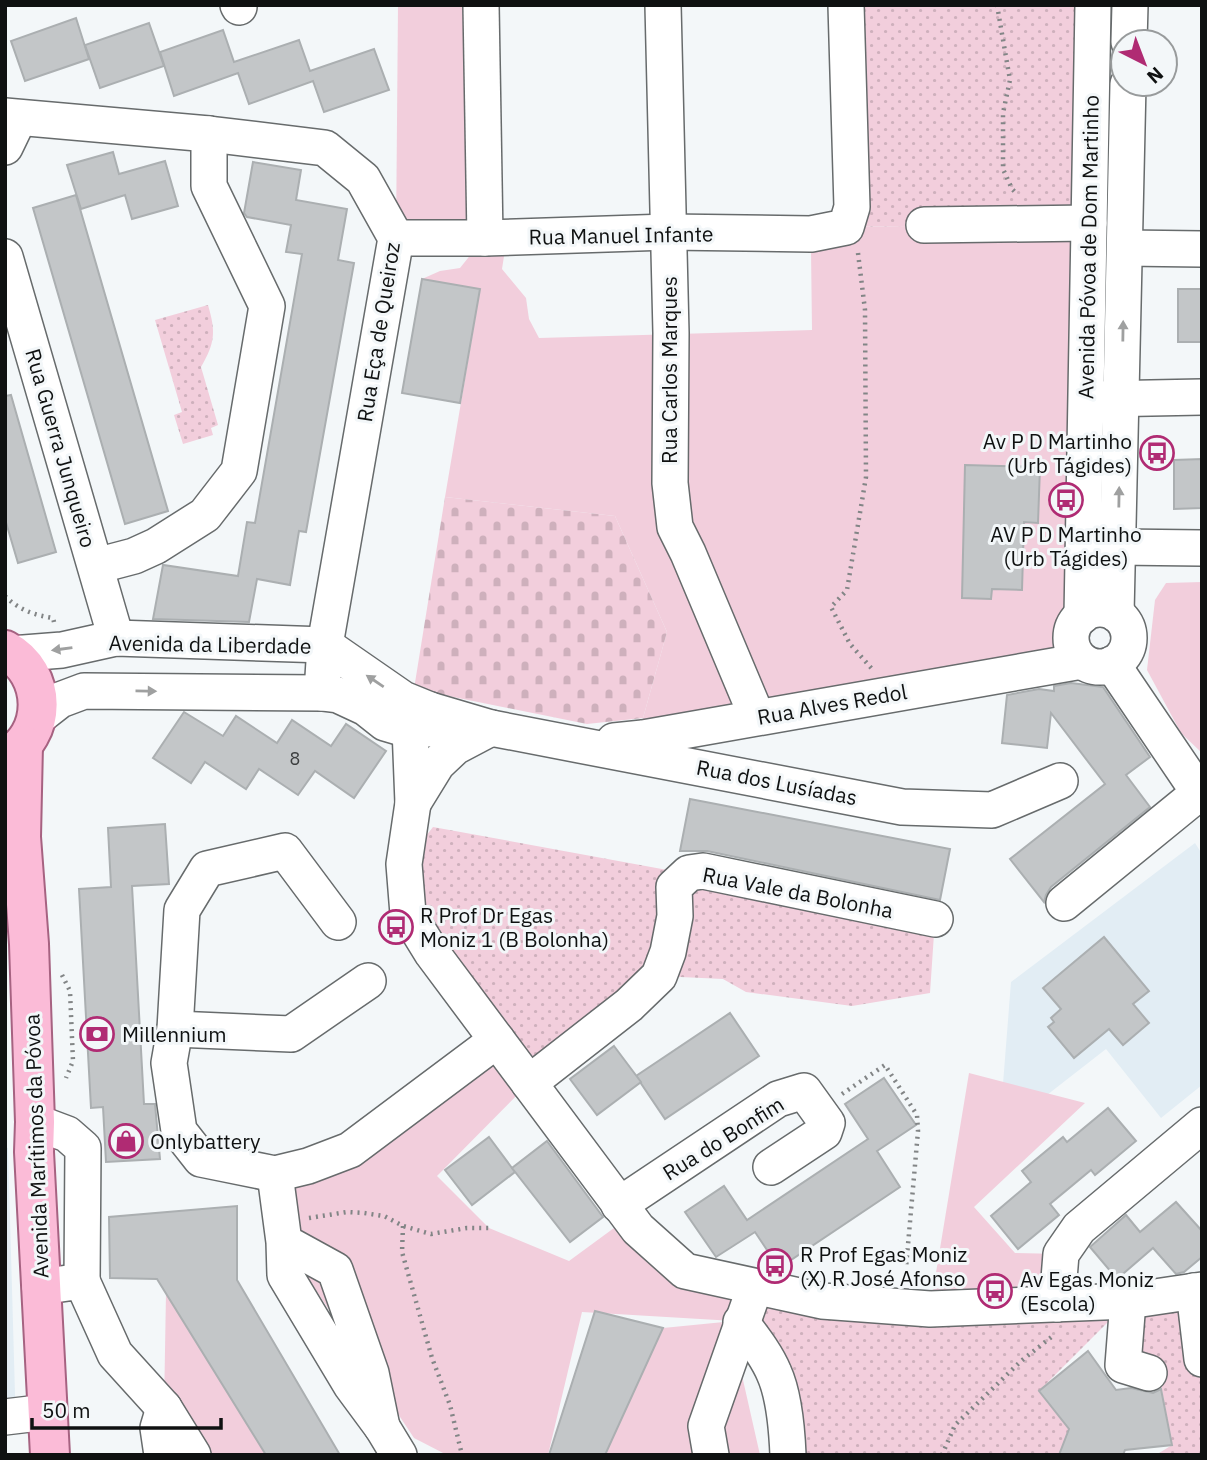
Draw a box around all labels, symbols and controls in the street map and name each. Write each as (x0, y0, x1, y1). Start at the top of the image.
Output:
north arrow (1109, 28, 1179, 98)
text: N (1142, 62, 1169, 89)
street label: Avenida Póvoa de Dom Martinho (1071, 95, 1105, 399)
street label: Rua Manuel Infante (528, 219, 714, 251)
street label: Rua Eça de Queiroz (350, 240, 406, 424)
street label: Rua Carlos Marques (655, 276, 683, 464)
one-way arrow (1117, 319, 1129, 341)
street label: Rua Guerra Junqueiro (19, 345, 103, 551)
place label: Av P D Martinho (Urb Tágides) (983, 427, 1132, 479)
bus stop icon: Av P D Martinho (Urb Tágides) (1138, 434, 1176, 472)
bus stop icon: AV P D Martinho (Urb Tágides) (1047, 481, 1085, 519)
one-way arrow (1113, 485, 1124, 507)
place label: AV P D Martinho (Urb Tágides) (990, 520, 1142, 572)
street label: Avenida da Liberdade (108, 628, 312, 660)
one-way arrow (51, 644, 73, 655)
one-way arrow (366, 675, 385, 688)
street label: Rua Alves Redol (755, 677, 909, 731)
one-way arrow (135, 685, 157, 697)
house number: 8 (290, 747, 300, 770)
street label: Rua dos Lusíadas (694, 753, 860, 811)
street label: Rua Vale da Bolonha (700, 860, 896, 924)
place label: R Prof Dr Egas Moniz 1 (B Bolonha) (420, 901, 609, 953)
bus stop icon: R Prof Dr Egas Moniz 1 (B Bolonha) (377, 908, 415, 946)
street label: Avenida Marítimos da Póvoa (17, 1013, 55, 1279)
bank icon: Millennium (78, 1015, 116, 1053)
place label: Millennium (122, 1020, 227, 1048)
street label: Rua do Bonfim (657, 1090, 789, 1186)
shop icon: Onlybattery (107, 1122, 145, 1160)
place label: Onlybattery (150, 1127, 261, 1155)
place label: R Prof Egas Moniz (X) R José Afonso (800, 1240, 967, 1292)
bus stop icon: R Prof Egas Moniz (X) R José Afonso (756, 1247, 794, 1285)
place label: Av Egas Moniz (Escola) (1020, 1265, 1154, 1317)
bus stop icon: Av Egas Moniz (Escola) (976, 1272, 1014, 1310)
scale bar (32, 1386, 220, 1430)
text: 50 m (42, 1396, 91, 1424)

